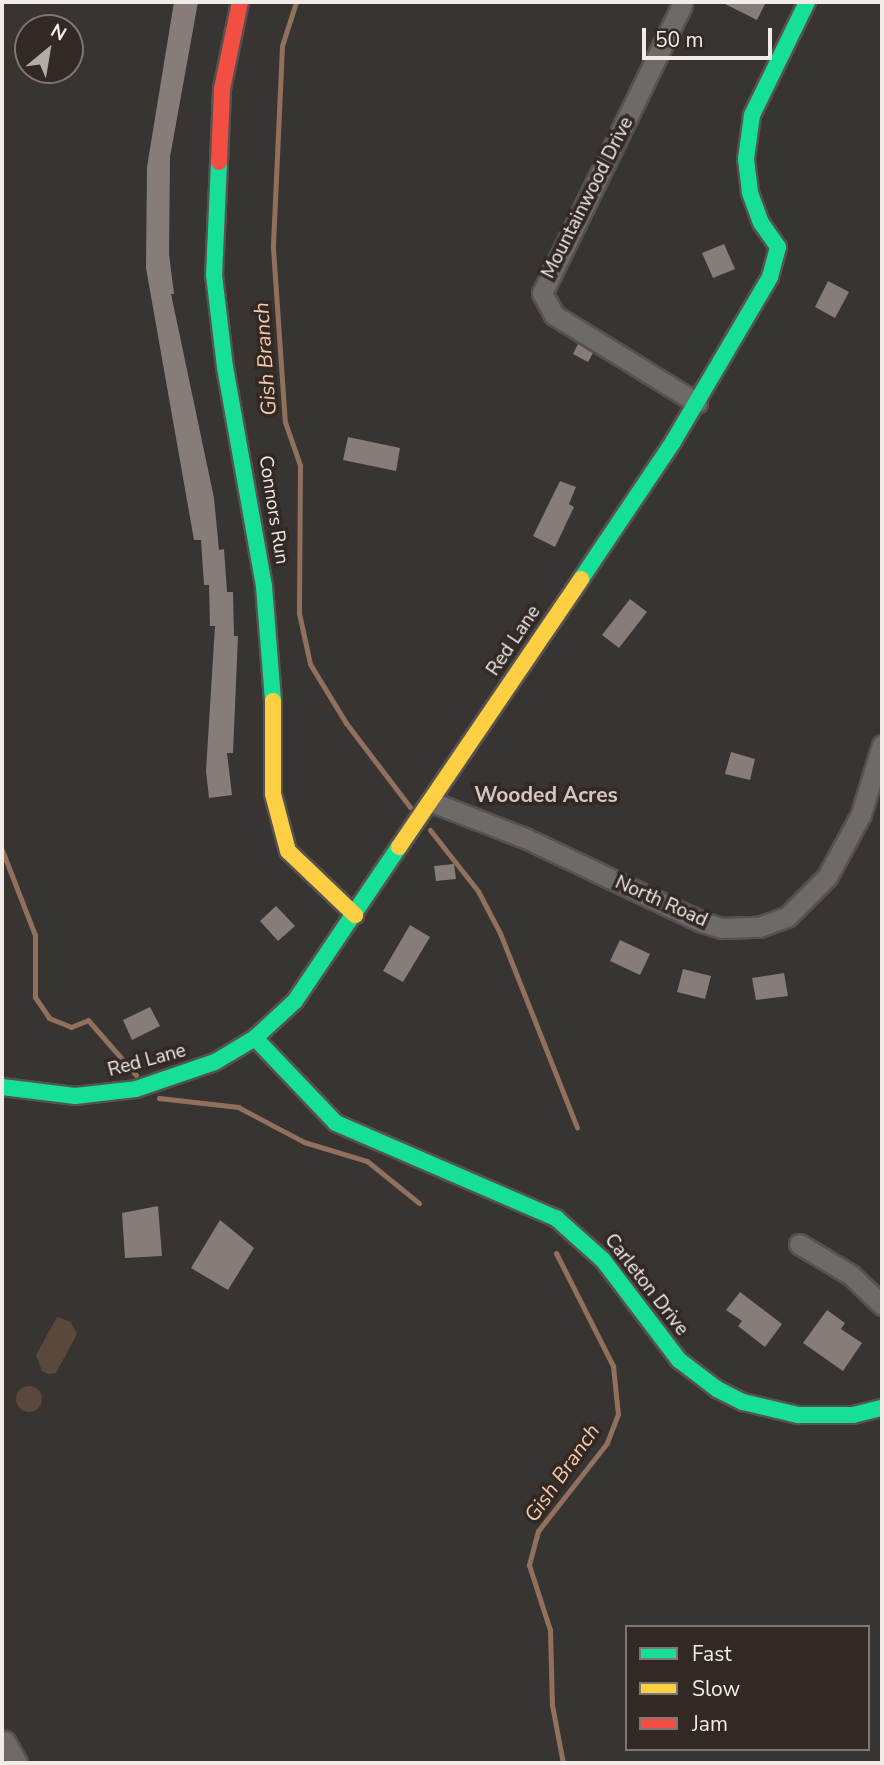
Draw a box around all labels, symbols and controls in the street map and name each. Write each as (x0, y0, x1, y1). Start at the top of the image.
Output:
north arrow (14, 14, 84, 84)
scale bar (646, 14, 776, 58)
text: N (46, 18, 71, 47)
text: 50 m (655, 26, 704, 54)
street label: Mountainwood Drive (537, 113, 639, 283)
water label: Gish Branch (248, 301, 282, 417)
street label: Connors Run (253, 454, 293, 566)
street label: Red Lane (482, 602, 546, 680)
district label: Wooded Acres (474, 782, 618, 808)
street label: North Road (611, 872, 711, 932)
street label: Red Lane (105, 1040, 189, 1082)
street label: Carleton Drive (599, 1230, 693, 1340)
water label: Gish Branch (519, 1419, 605, 1527)
legend (625, 1625, 870, 1751)
text: Fast (692, 1640, 732, 1668)
text: Slow (692, 1675, 740, 1703)
text: Jam (692, 1710, 728, 1738)

